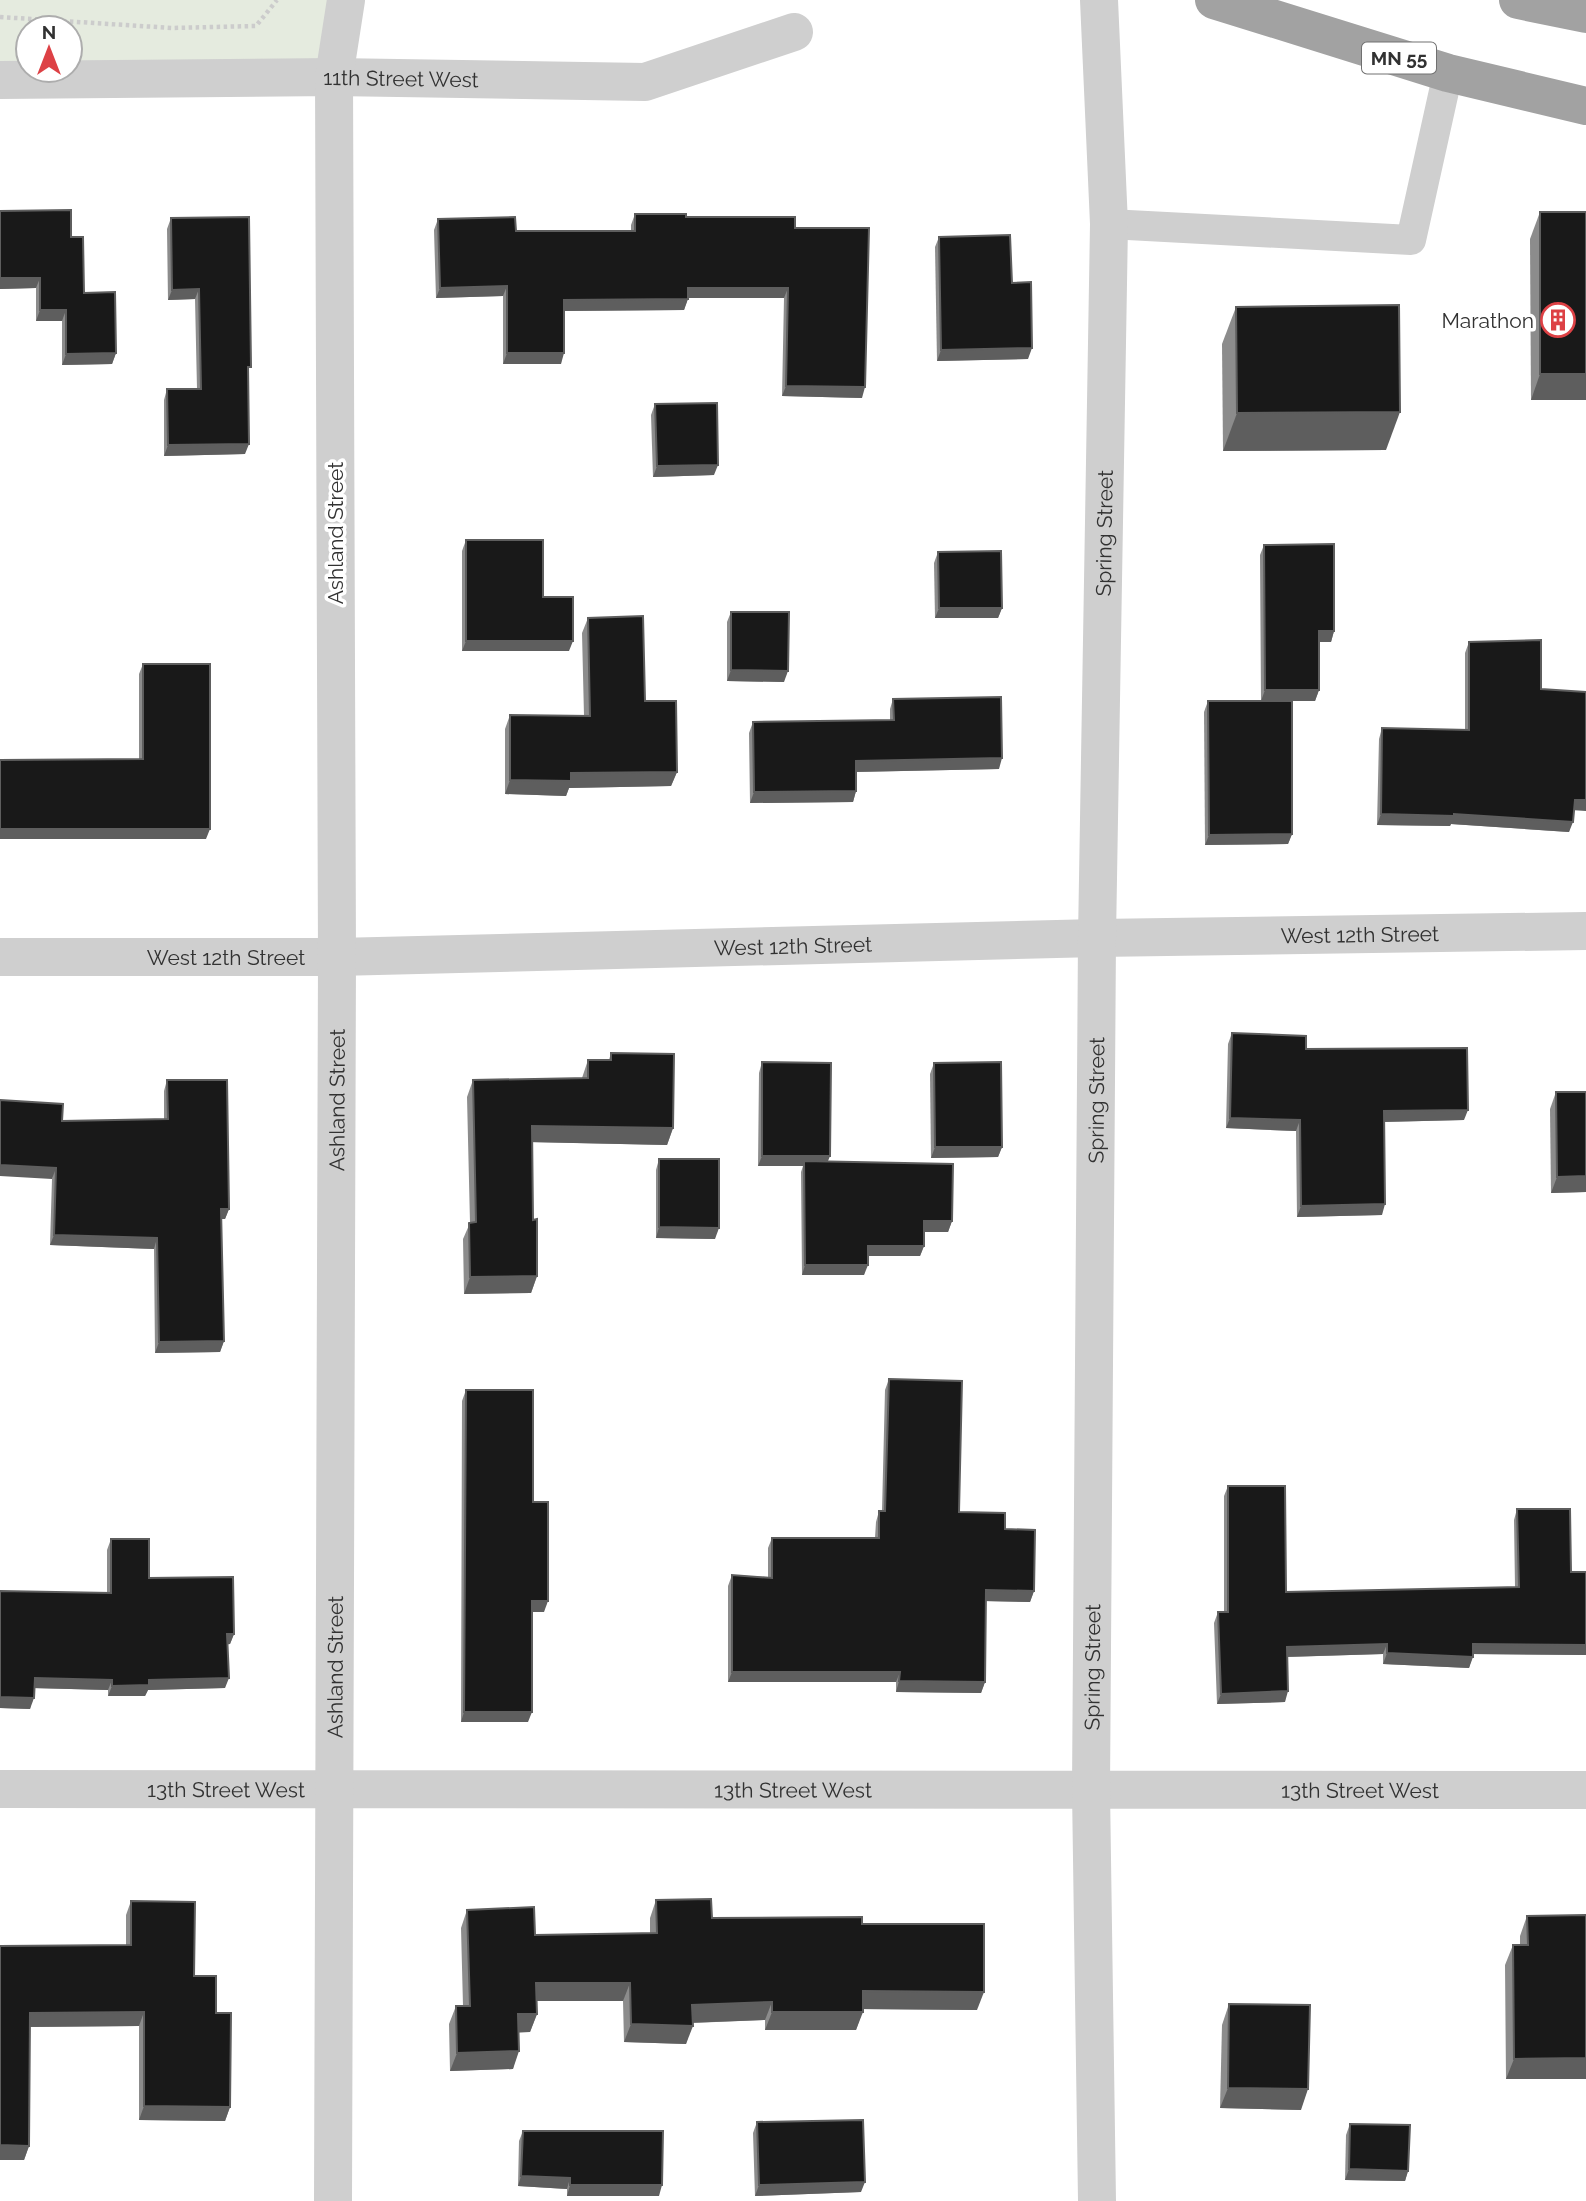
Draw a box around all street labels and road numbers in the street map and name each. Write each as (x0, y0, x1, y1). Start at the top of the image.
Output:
road number: MN 55 (1362, 43, 1436, 74)
street label: 11th Street West (323, 64, 479, 92)
street label: Ashland Street (323, 462, 348, 604)
street label: Spring Street (1090, 470, 1117, 597)
street label: West 12th Street (1280, 921, 1439, 948)
street label: West 12th Street (713, 931, 872, 960)
street label: West 12th Street (147, 945, 305, 970)
street label: Ashland Street (324, 1029, 349, 1171)
street label: Spring Street (1083, 1037, 1109, 1163)
street label: Ashland Street (322, 1596, 347, 1738)
street label: Spring Street (1079, 1604, 1105, 1730)
street label: 13th Street West (147, 1777, 305, 1802)
street label: 13th Street West (714, 1777, 872, 1802)
street label: 13th Street West (1281, 1777, 1439, 1802)

